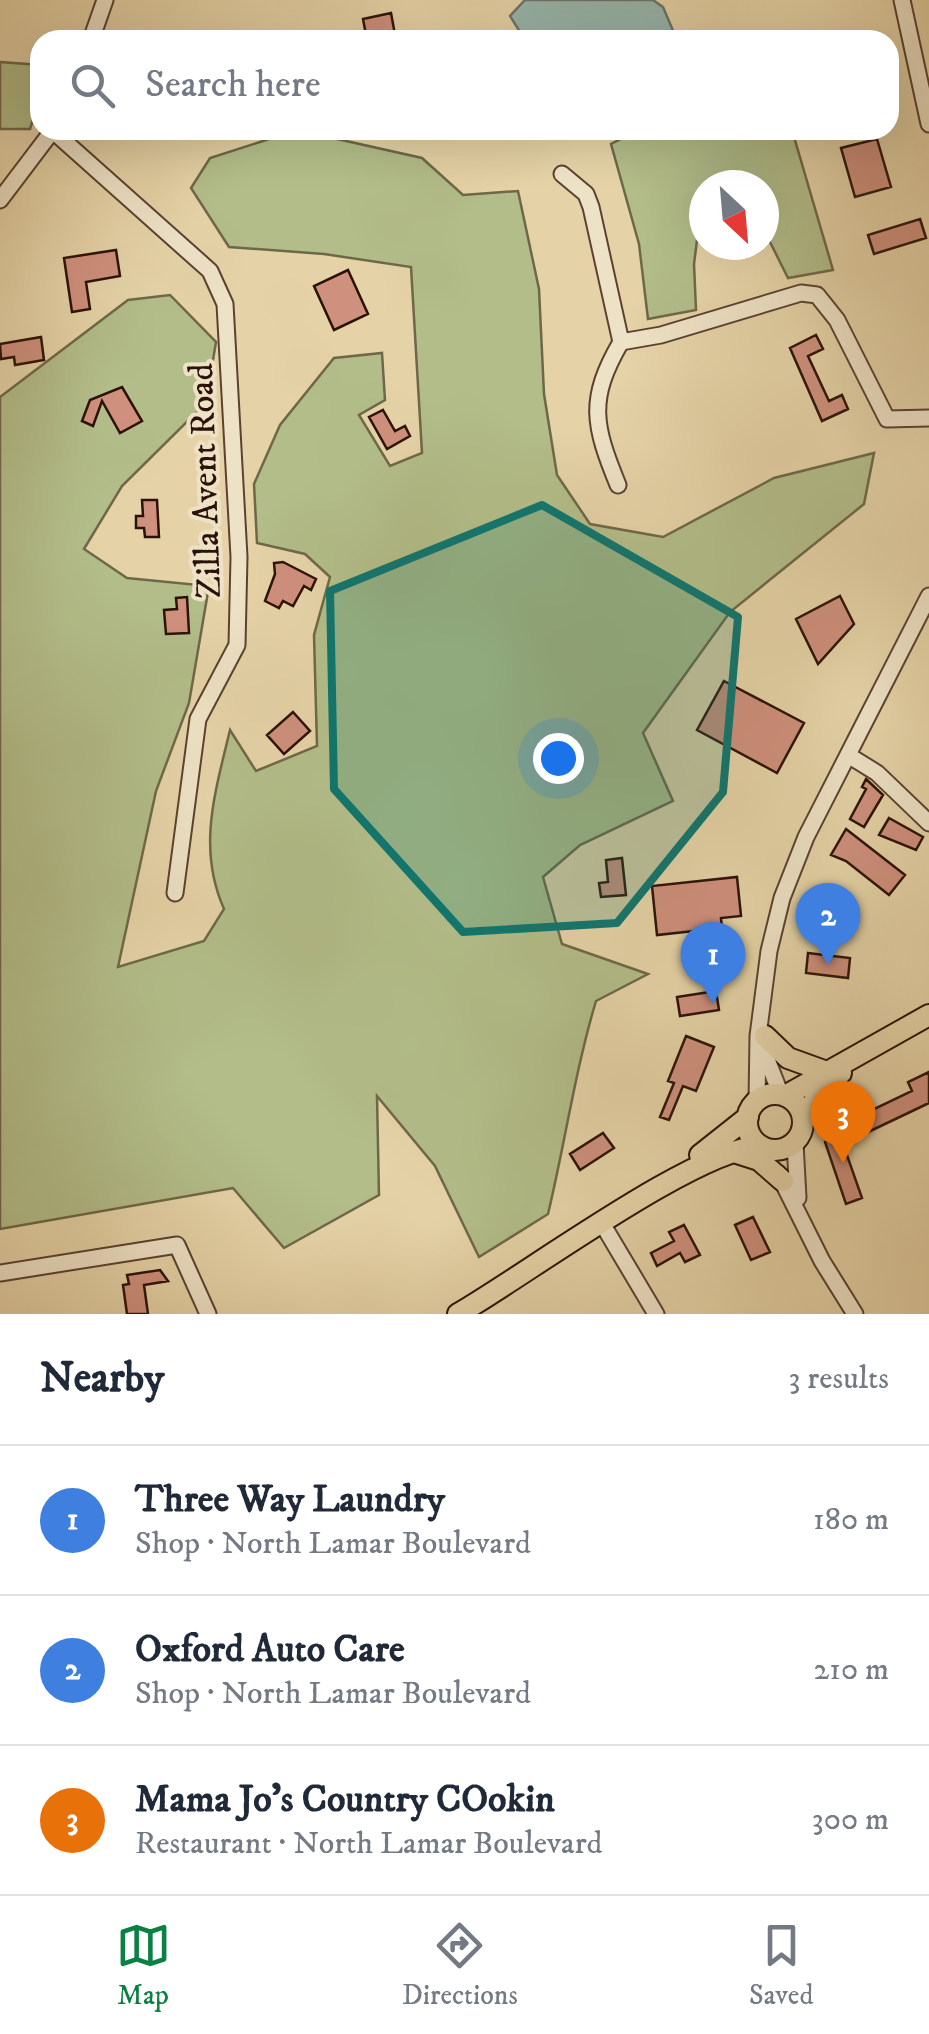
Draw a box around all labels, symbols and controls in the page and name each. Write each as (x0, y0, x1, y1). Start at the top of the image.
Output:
search box (30, 30, 899, 140)
icon: search (65, 58, 120, 113)
text: Search here (145, 61, 321, 109)
north arrow (689, 170, 779, 260)
street label: Zilla Avent Road (180, 362, 232, 599)
your location (533, 733, 584, 784)
pin: 2 (796, 882, 860, 965)
pin: 1 (680, 922, 746, 1004)
pin: 3 (810, 1080, 876, 1163)
text: Nearby (40, 1353, 164, 1405)
text: 3 results (788, 1359, 889, 1399)
text: Three Way Laundry (135, 1476, 445, 1524)
text: 1 (67, 1500, 78, 1540)
text: 180 m (813, 1500, 889, 1540)
text: Shop · North Lamar Boulevard (135, 1524, 531, 1564)
text: Oxford Auto Care (135, 1626, 405, 1674)
text: 2 (65, 1650, 80, 1690)
text: 210 m (814, 1650, 889, 1690)
text: Shop · North Lamar Boulevard (135, 1674, 531, 1714)
text: Mama Jo's Country COokin (135, 1776, 555, 1824)
text: 3 (67, 1800, 78, 1840)
text: 300 m (812, 1800, 889, 1840)
text: Restaurant · North Lamar Boulevard (135, 1824, 602, 1864)
tab: Map (116, 1918, 171, 2013)
tab: Directions (402, 1918, 518, 2013)
tab: Saved (749, 1918, 813, 2013)

